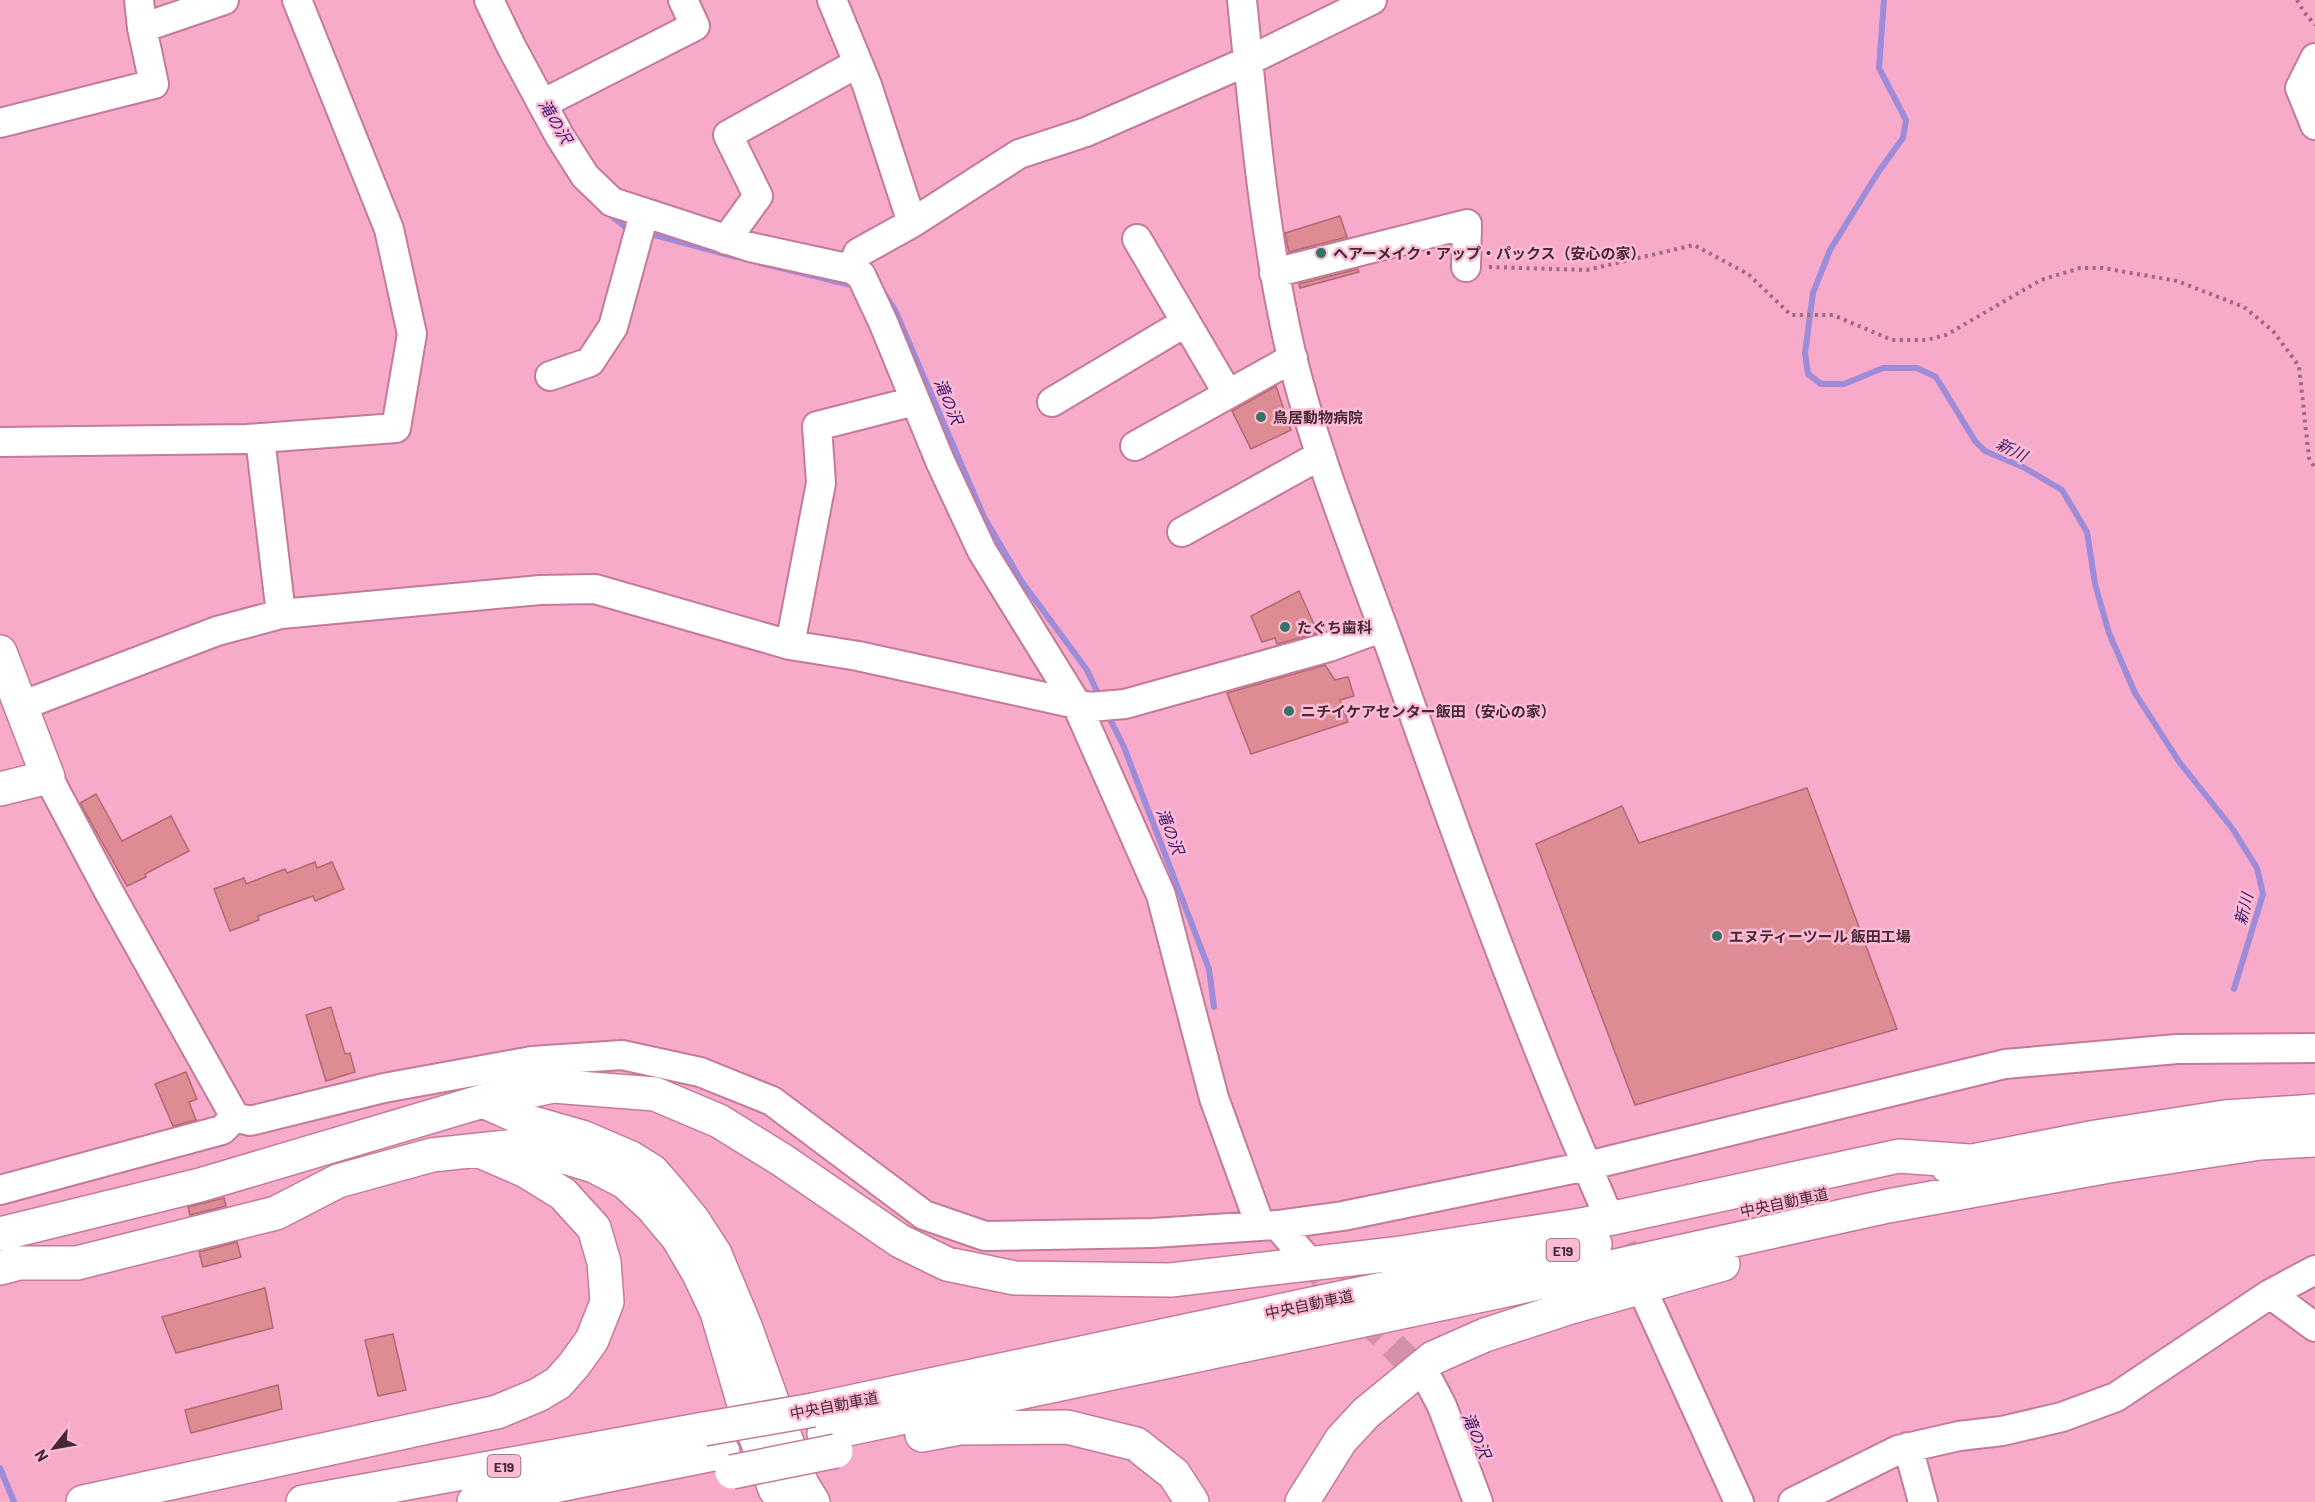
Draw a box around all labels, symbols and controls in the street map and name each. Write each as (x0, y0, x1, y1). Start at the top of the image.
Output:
water label: 滝の沢 (535, 96, 578, 148)
place label: ヘアーメイク・アップ・パックス（安心の家） (1333, 244, 1645, 262)
marker: ヘアーメイク・アップ・パックス（安心の家） (1314, 246, 1328, 260)
water label: 滝の沢 (931, 375, 968, 429)
place label: 鳥居動物病院 (1273, 408, 1363, 426)
marker: 鳥居動物病院 (1254, 410, 1268, 424)
water label: 新川 (1993, 433, 2032, 466)
place label: たぐち歯科 (1297, 618, 1372, 636)
marker: たぐち歯科 (1278, 620, 1292, 634)
place label: ニチイケアセンター飯田（安心の家） (1301, 702, 1556, 720)
marker: ニチイケアセンター飯田（安心の家） (1282, 704, 1296, 718)
water label: 滝の沢 (1154, 805, 1189, 859)
water label: 新川 (2230, 889, 2257, 927)
place label: エヌティーツール 飯田工場 (1729, 927, 1911, 945)
marker: エヌティーツール 飯田工場 (1710, 929, 1724, 943)
street label: 中央自動車道 (1738, 1184, 1830, 1220)
road number: E19 (1546, 1239, 1580, 1261)
street label: 中央自動車道 (1263, 1286, 1355, 1322)
street label: 中央自動車道 (788, 1388, 880, 1422)
water label: 滝の沢 (1459, 1409, 1496, 1463)
north arrow (24, 1418, 84, 1478)
text: N (30, 1447, 52, 1465)
road number: E19 (488, 1455, 520, 1477)

